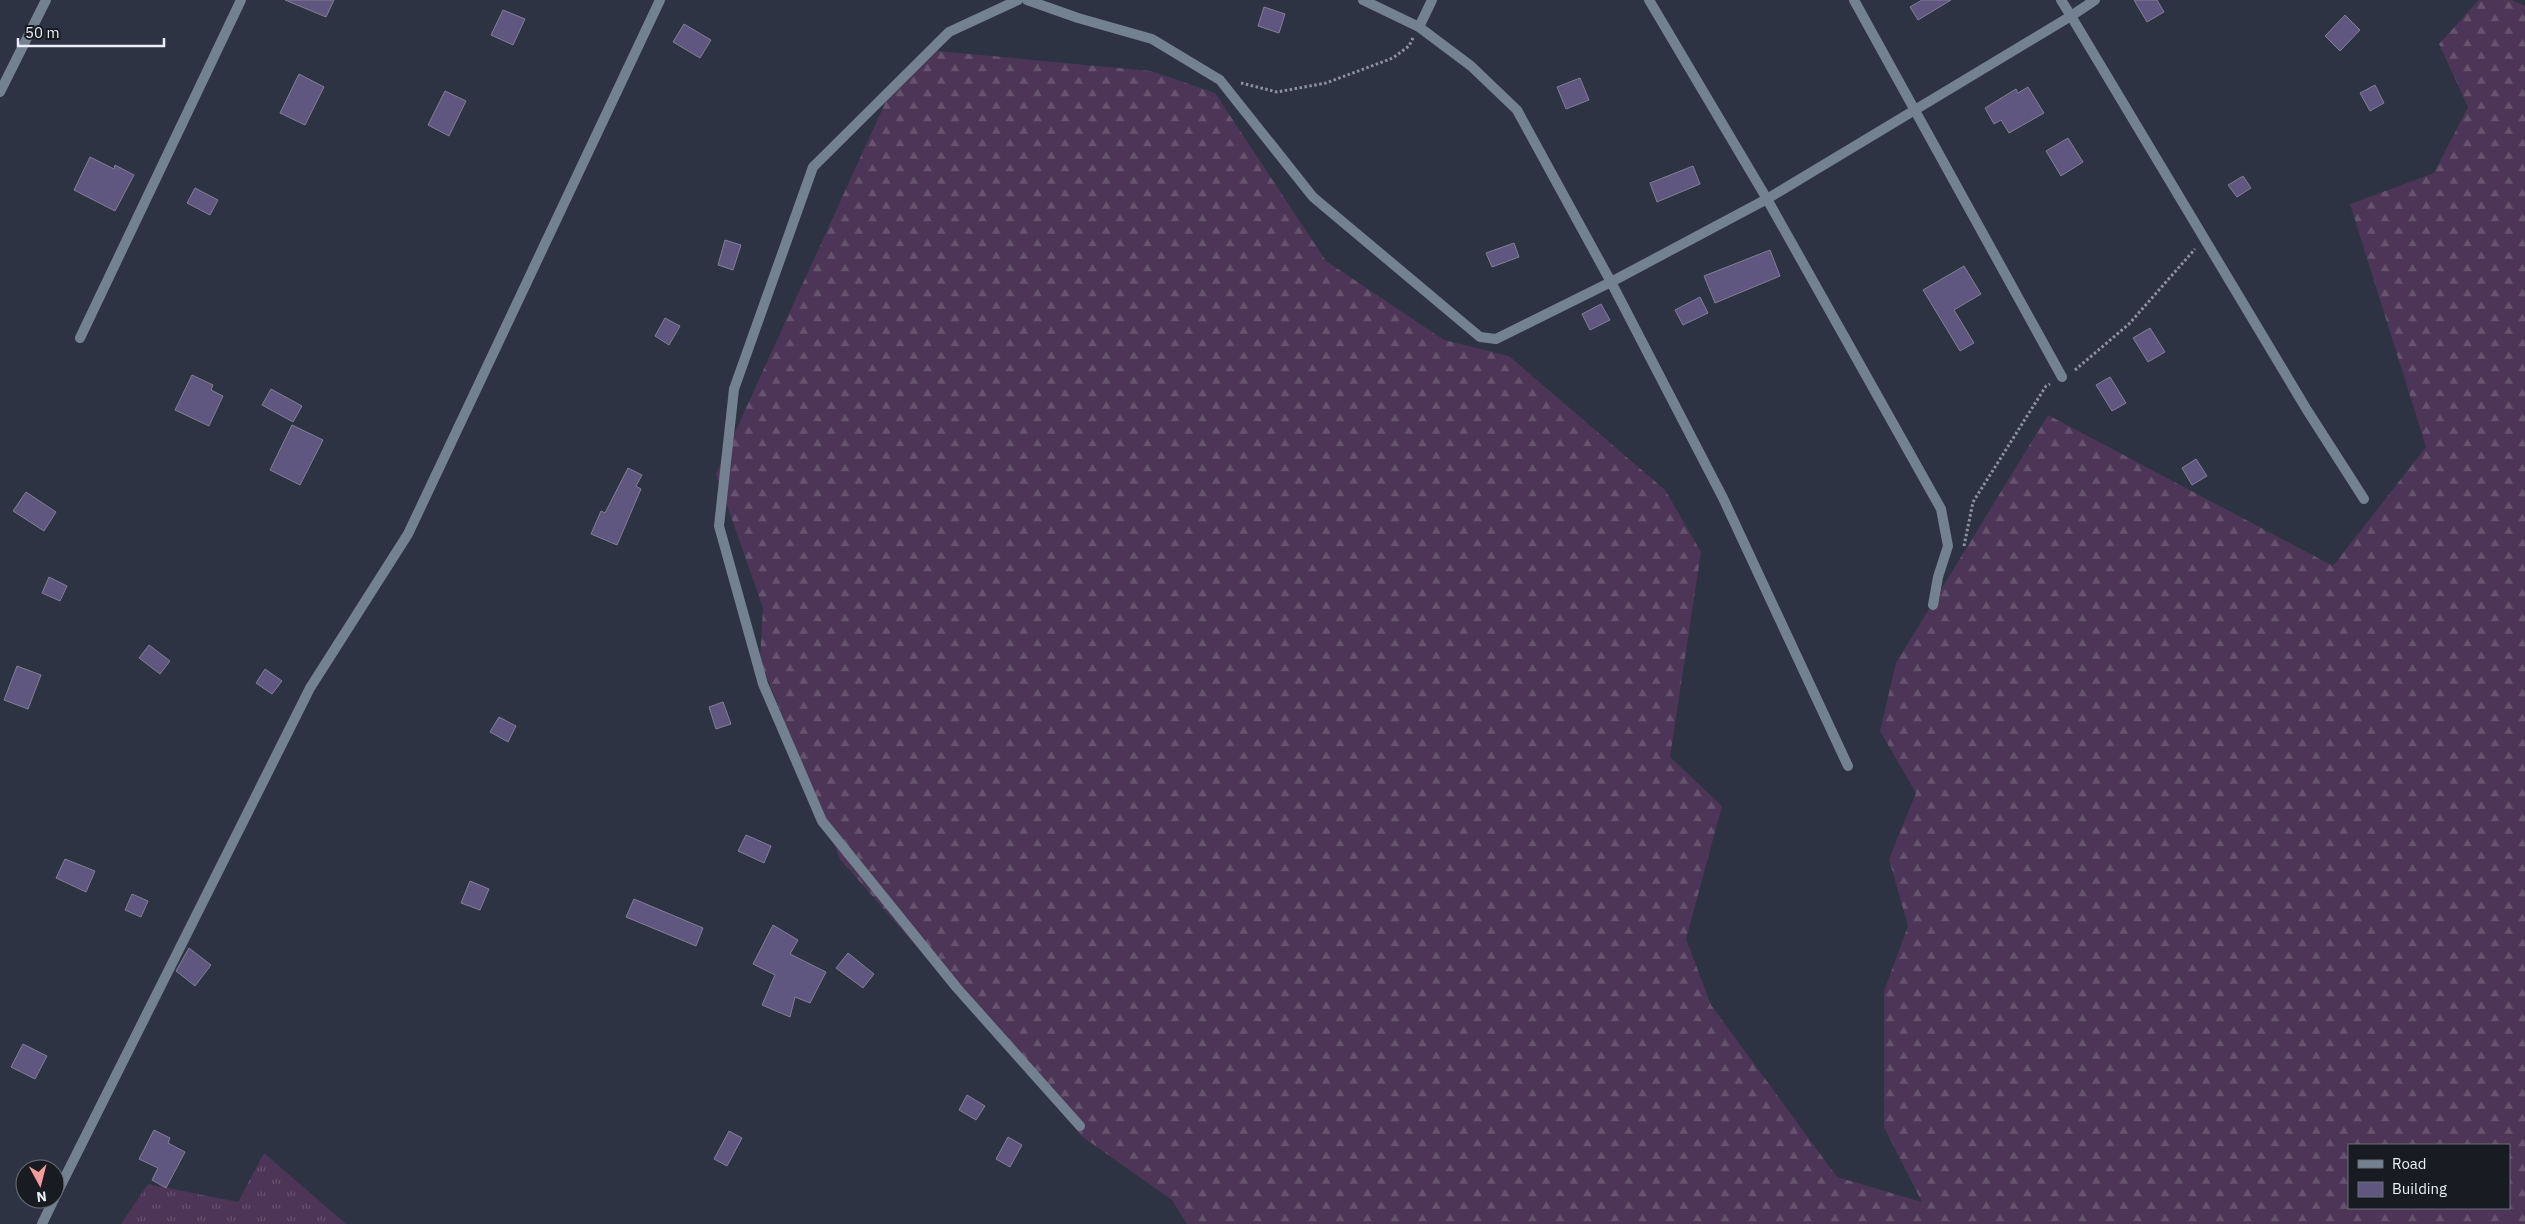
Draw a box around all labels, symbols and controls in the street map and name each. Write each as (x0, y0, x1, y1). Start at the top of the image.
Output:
scale bar (18, 15, 164, 47)
text: 50 m (25, 23, 60, 42)
legend (2348, 1144, 2510, 1209)
text: Road (2392, 1154, 2427, 1173)
north arrow (15, 1159, 65, 1209)
text: Building (2392, 1179, 2447, 1198)
text: N (35, 1187, 48, 1206)

